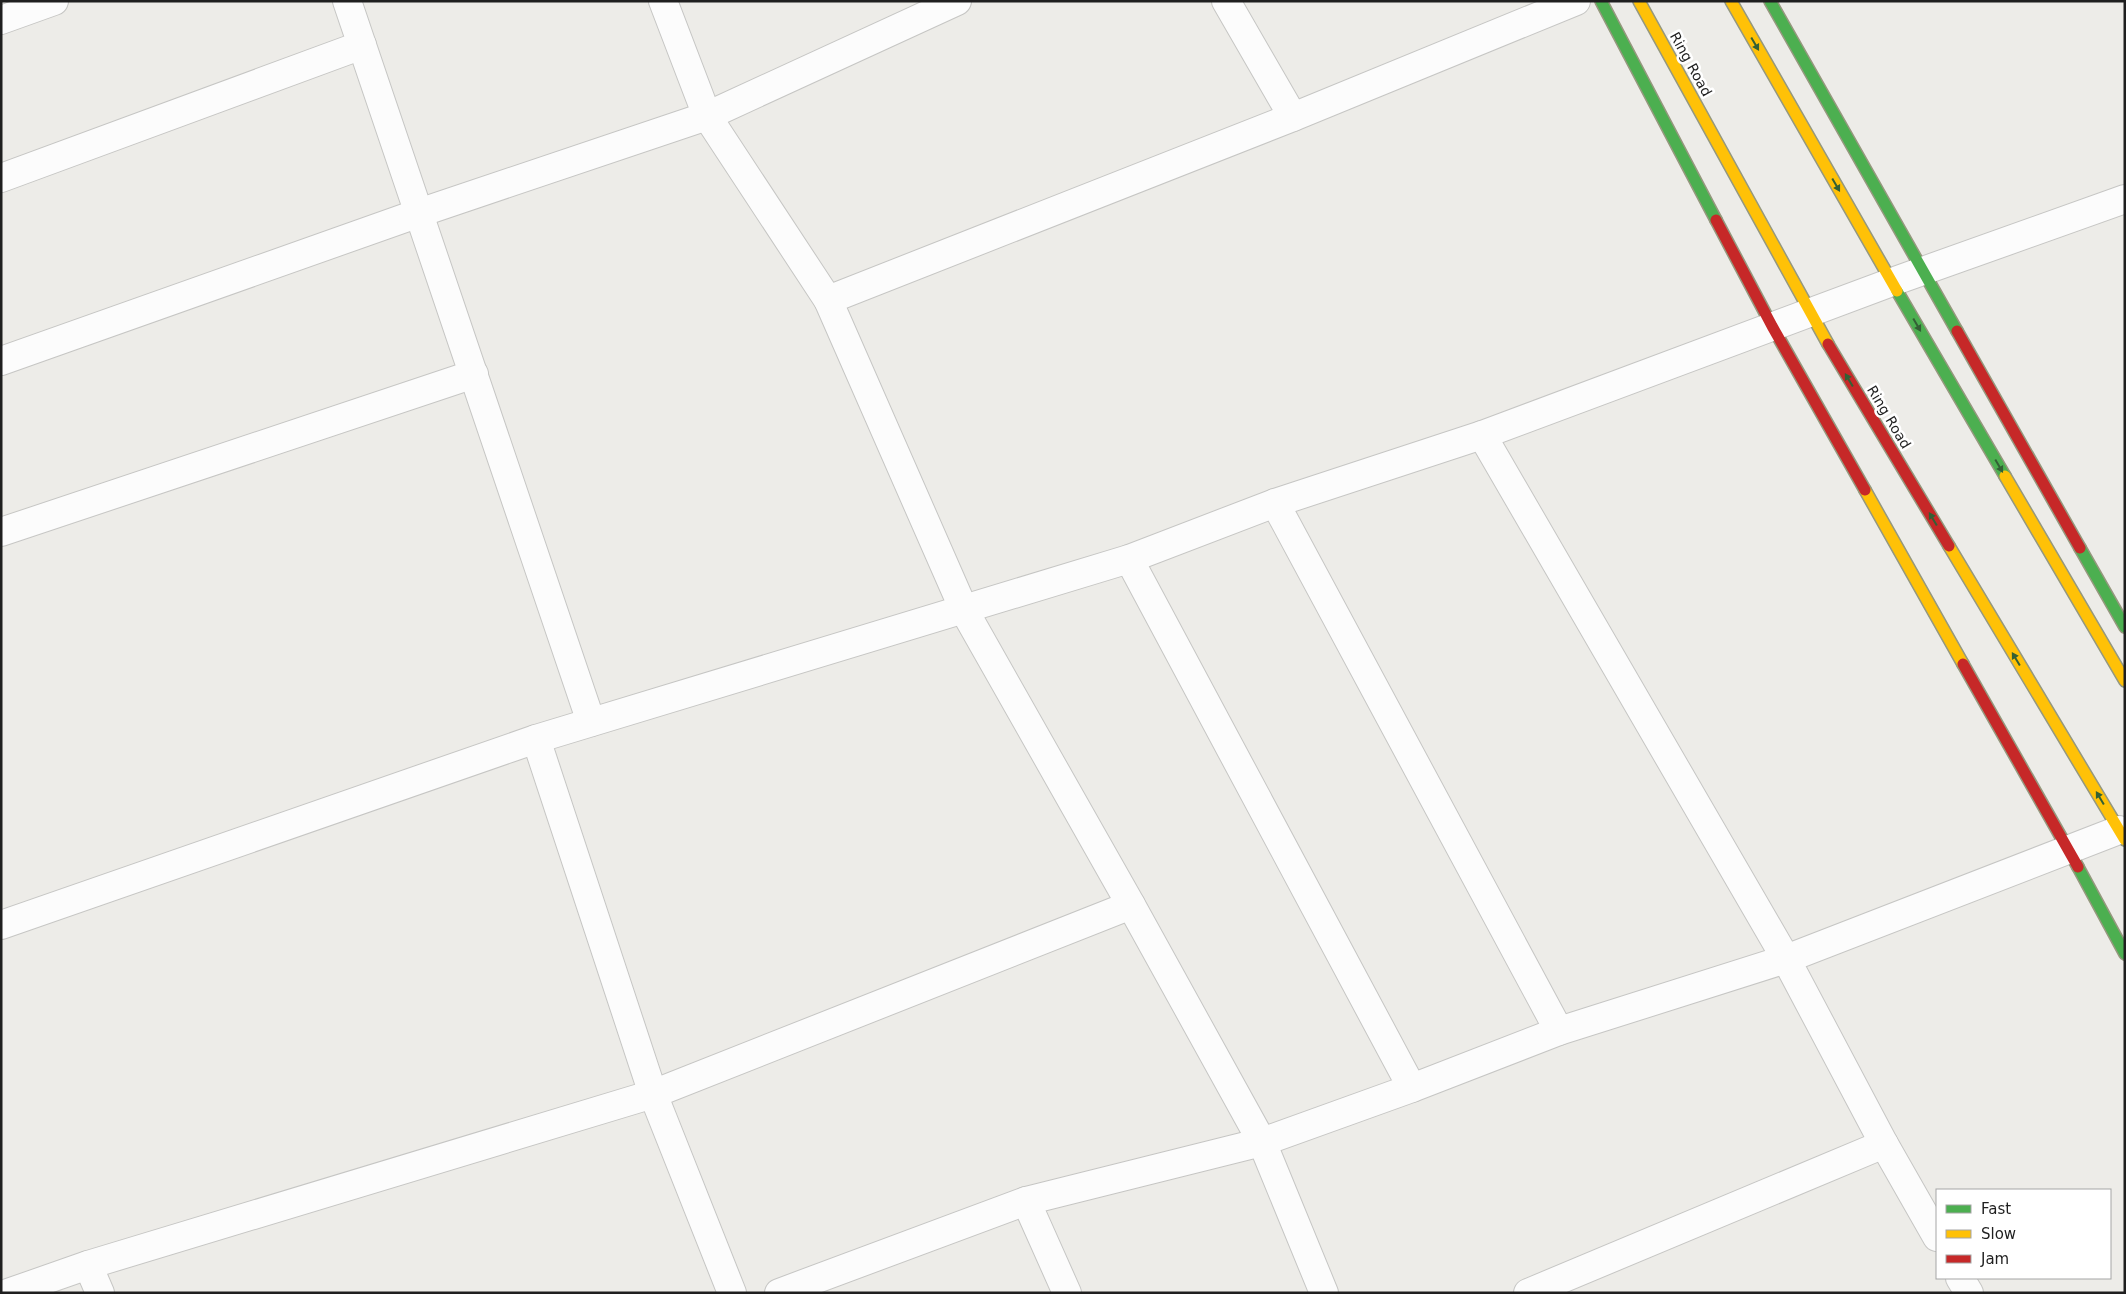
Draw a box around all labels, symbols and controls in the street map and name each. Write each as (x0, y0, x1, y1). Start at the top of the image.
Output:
street label: Ring Road (1667, 29, 1715, 99)
one-way arrow (1751, 37, 1760, 50)
one-way arrow (1832, 178, 1841, 191)
one-way arrow (1913, 319, 1922, 332)
one-way arrow (1845, 373, 1854, 386)
street label: Ring Road (1864, 382, 1914, 452)
one-way arrow (1995, 459, 2004, 472)
one-way arrow (1928, 513, 1937, 526)
one-way arrow (2012, 652, 2021, 665)
one-way arrow (2095, 792, 2104, 805)
legend (1936, 1189, 2111, 1279)
text: Fast (1981, 1200, 2011, 1218)
text: Slow (1981, 1225, 2016, 1243)
text: Jam (1980, 1250, 2009, 1268)

